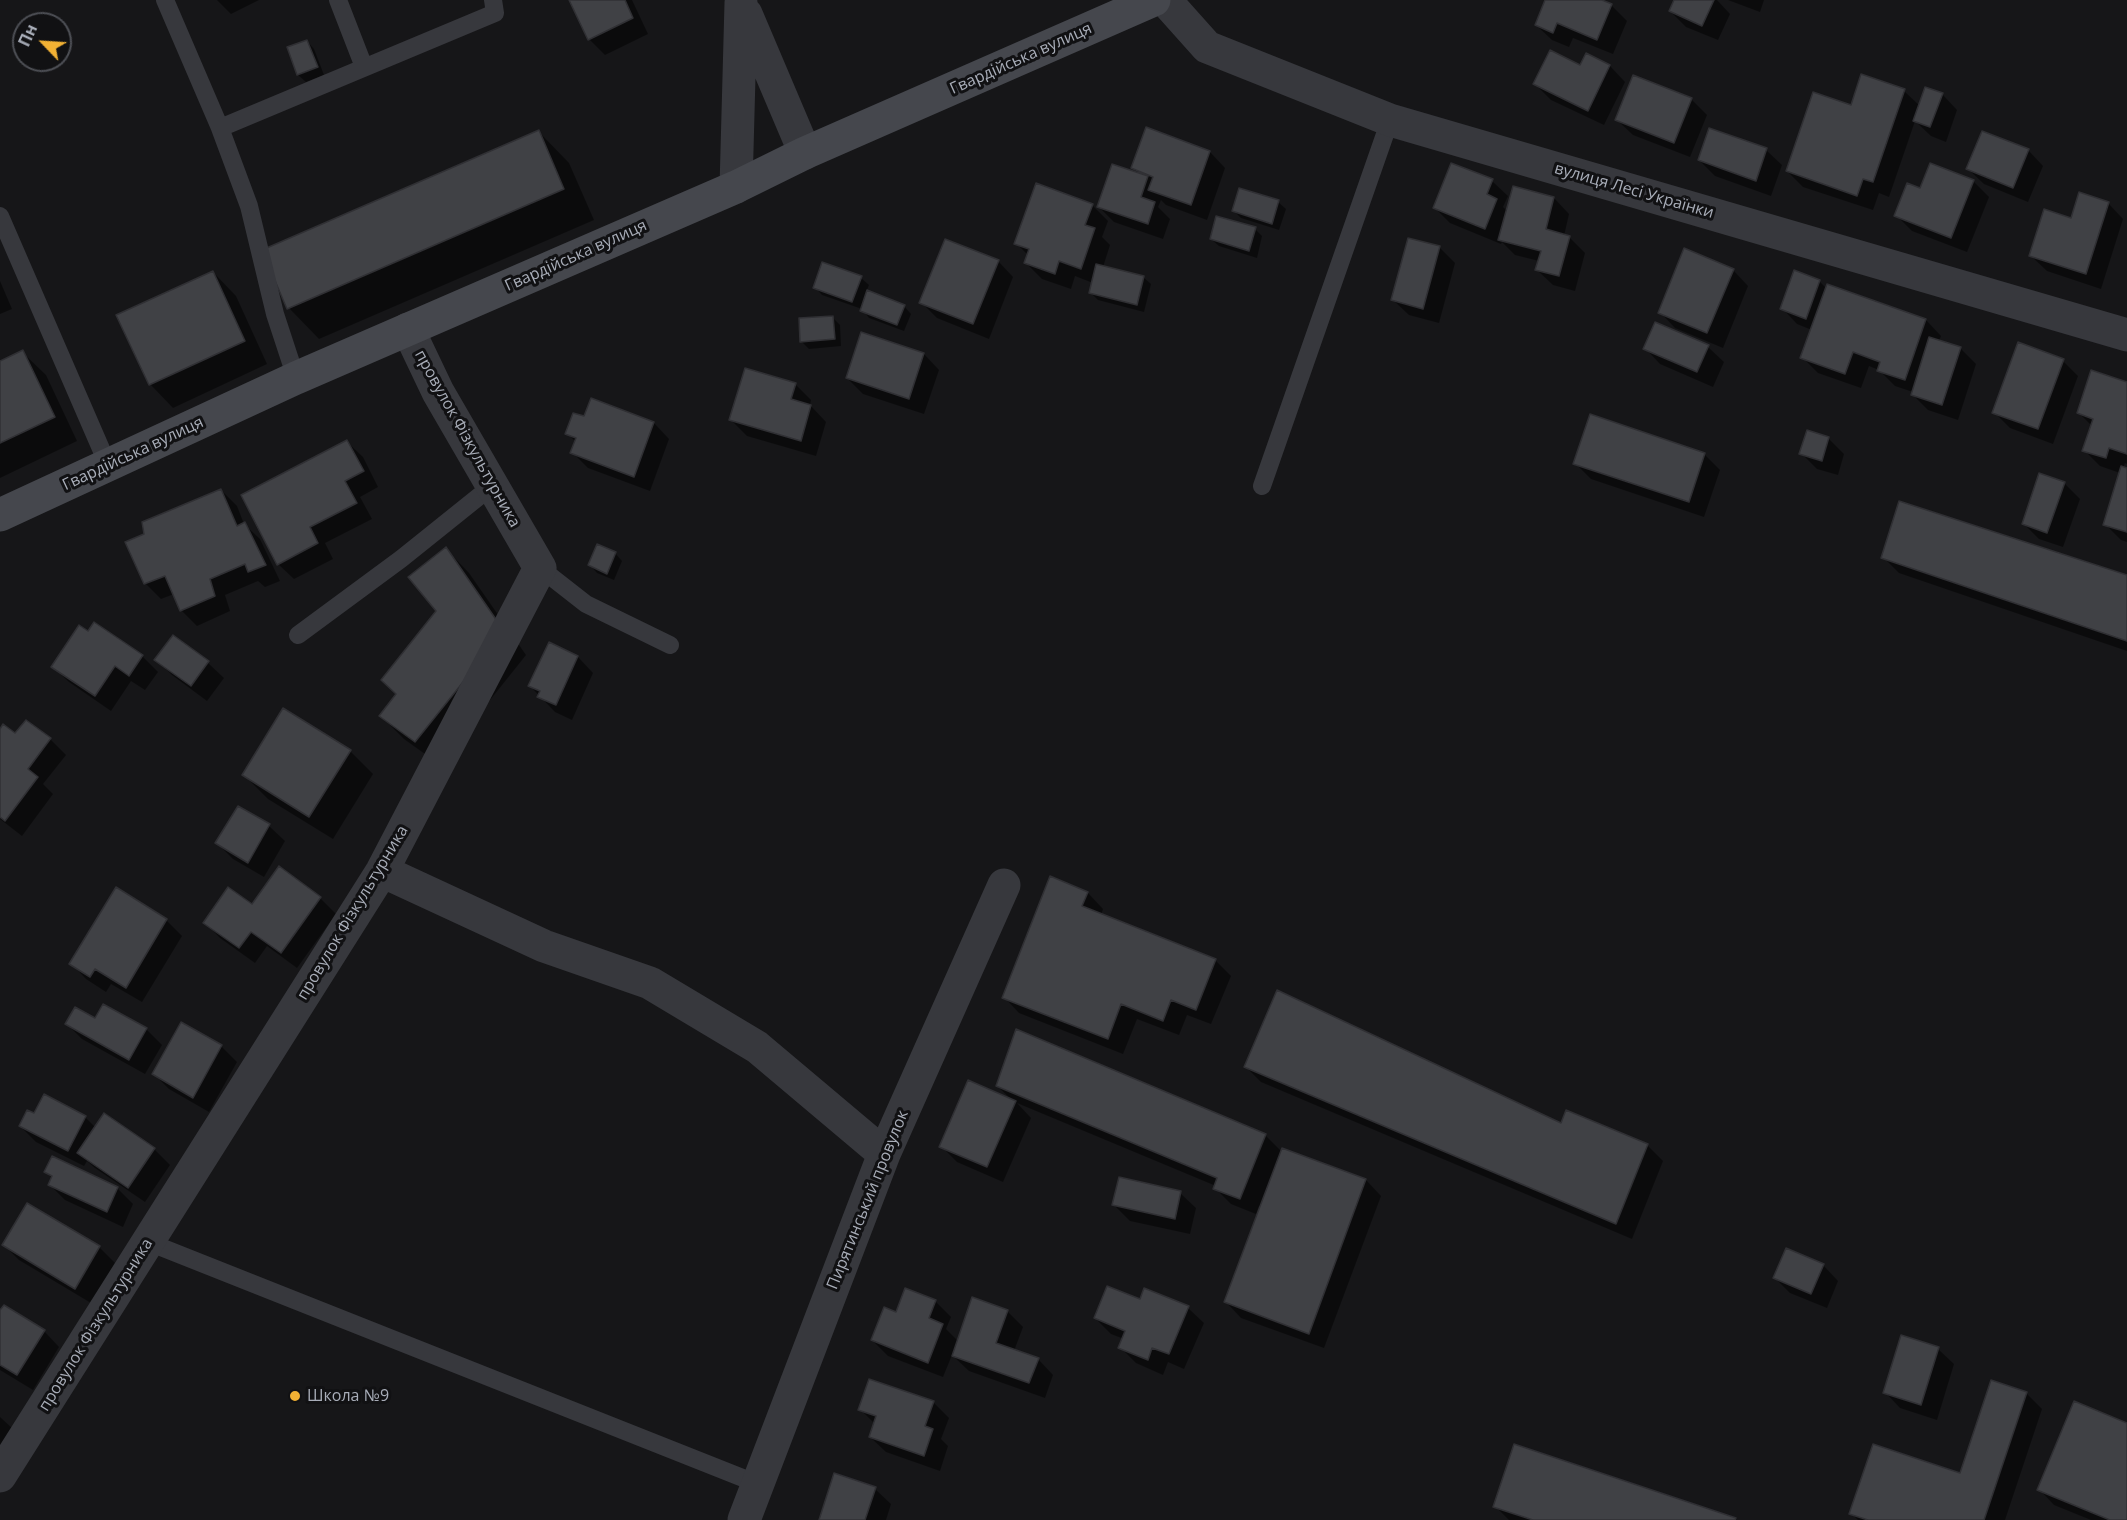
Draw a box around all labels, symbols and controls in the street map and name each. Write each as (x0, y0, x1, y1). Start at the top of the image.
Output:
north arrow (12, 12, 72, 72)
street label: Гвардійська вулиця (947, 19, 1095, 99)
text: Пн (13, 20, 42, 50)
street label: вулиця Лесі Українки (1552, 159, 1716, 223)
street label: Гвардійська вулиця (502, 216, 650, 296)
street label: провулок Фізкультурника (410, 347, 524, 531)
street label: Гвардійська вулиця (59, 413, 207, 495)
street label: провулок Фізкультурника (293, 822, 413, 1004)
street label: Пирятинський провулок (823, 1108, 913, 1292)
street label: провулок Фізкультурника (35, 1235, 157, 1415)
place label: Школа №9 (307, 1386, 389, 1406)
marker: Школа №9 (288, 1389, 302, 1403)

